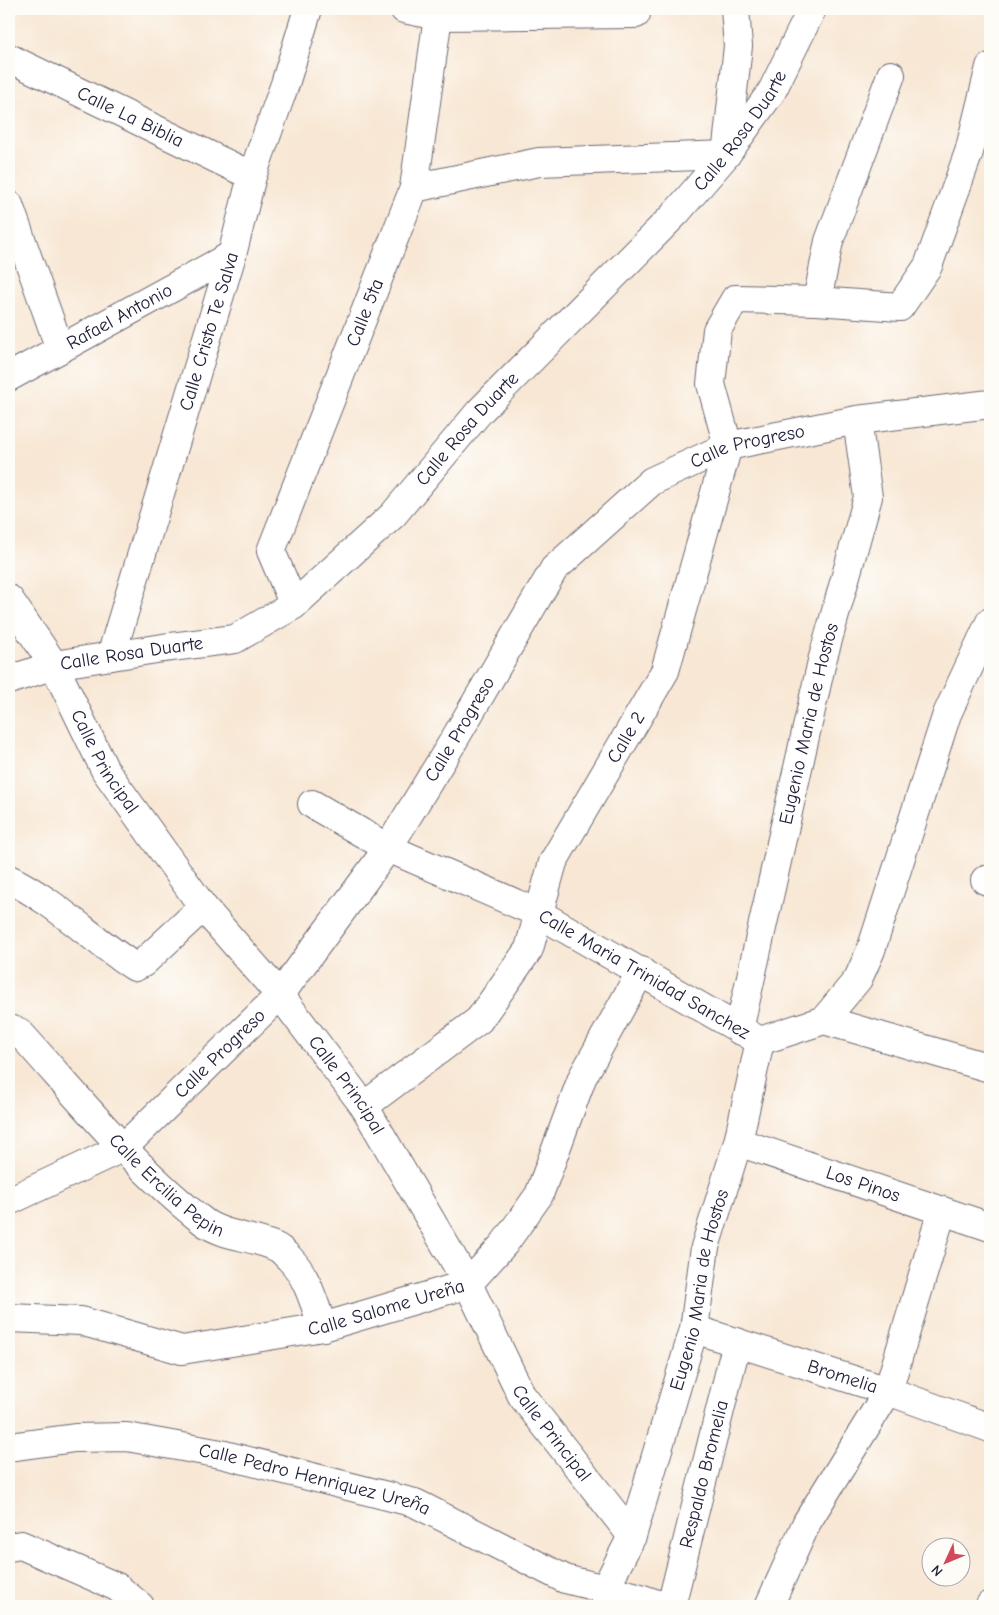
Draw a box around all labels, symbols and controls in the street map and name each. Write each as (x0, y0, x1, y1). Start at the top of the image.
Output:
street label: Calle Rosa Duarte (689, 67, 791, 196)
street label: Calle La Biblia (74, 82, 187, 152)
street label: Calle Cristo Te Salva (175, 249, 243, 413)
street label: Calle 5ta (342, 276, 388, 349)
street label: Rafael Antonio (63, 279, 176, 354)
street label: Calle Rosa Duarte (411, 367, 523, 490)
street label: Calle Progreso (687, 420, 807, 473)
street label: Eugenio Maria de Hostos (775, 621, 843, 827)
street label: Calle Rosa Duarte (59, 632, 204, 675)
street label: Calle Progreso (420, 673, 499, 786)
street label: Calle Principal (66, 706, 143, 818)
street label: Calle 2 (602, 708, 650, 767)
street label: Calle Maria Trinidad Sanchez (535, 905, 754, 1044)
street label: Calle Progreso (170, 1004, 270, 1103)
street label: Calle Principal (304, 1031, 389, 1138)
street label: Calle Ercilia Pepin (104, 1129, 227, 1242)
street label: Los Pinos (823, 1162, 903, 1207)
street label: Eugenio Maria de Hostos (665, 1187, 733, 1393)
street label: Calle Salome Ureña (306, 1275, 467, 1340)
street label: Bromelia (805, 1355, 881, 1398)
street label: Calle Principal (507, 1381, 596, 1486)
street label: Respaldo Bromelia (675, 1398, 733, 1550)
street label: Calle Pedro Henriquez Ureña (197, 1439, 434, 1520)
north arrow (922, 1538, 972, 1588)
text: N (928, 1561, 946, 1580)

